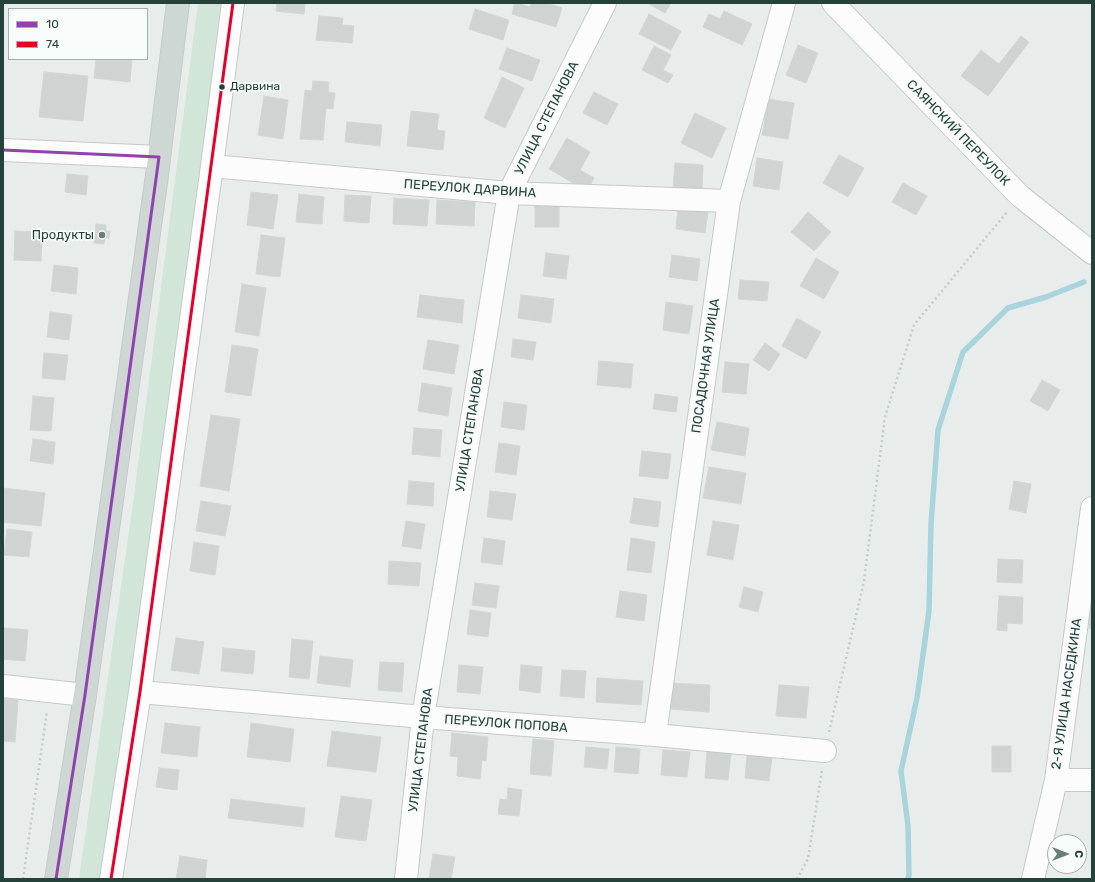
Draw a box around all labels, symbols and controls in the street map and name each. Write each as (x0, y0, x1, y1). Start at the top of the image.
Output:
legend (8, 8, 148, 60)
text: 10 (46, 17, 59, 31)
text: 74 (46, 37, 59, 51)
street label: УЛИЦА СТЕПАНОВА (512, 59, 582, 177)
street label: САЯНСКИЙ ПЕРЕУЛОК (903, 77, 1013, 189)
place label: Дарвина (230, 80, 280, 94)
marker: Дарвина (217, 82, 227, 92)
street label: ПЕРЕУЛОК ДАРВИНА (403, 177, 537, 201)
place label: Продукты (32, 227, 94, 243)
marker: Продукты (97, 230, 107, 240)
street label: ПОСАДОЧНАЯ УЛИЦА (689, 298, 723, 434)
street label: УЛИЦА СТЕПАНОВА (453, 367, 487, 493)
street label: 2-Я УЛИЦА НАСЕДКИНА (1049, 617, 1085, 771)
street label: УЛИЦА СТЕПАНОВА (406, 687, 436, 813)
street label: ПЕРЕУЛОК ПОПОВА (444, 712, 568, 736)
north arrow (1047, 834, 1087, 874)
text: С (1072, 850, 1085, 858)

